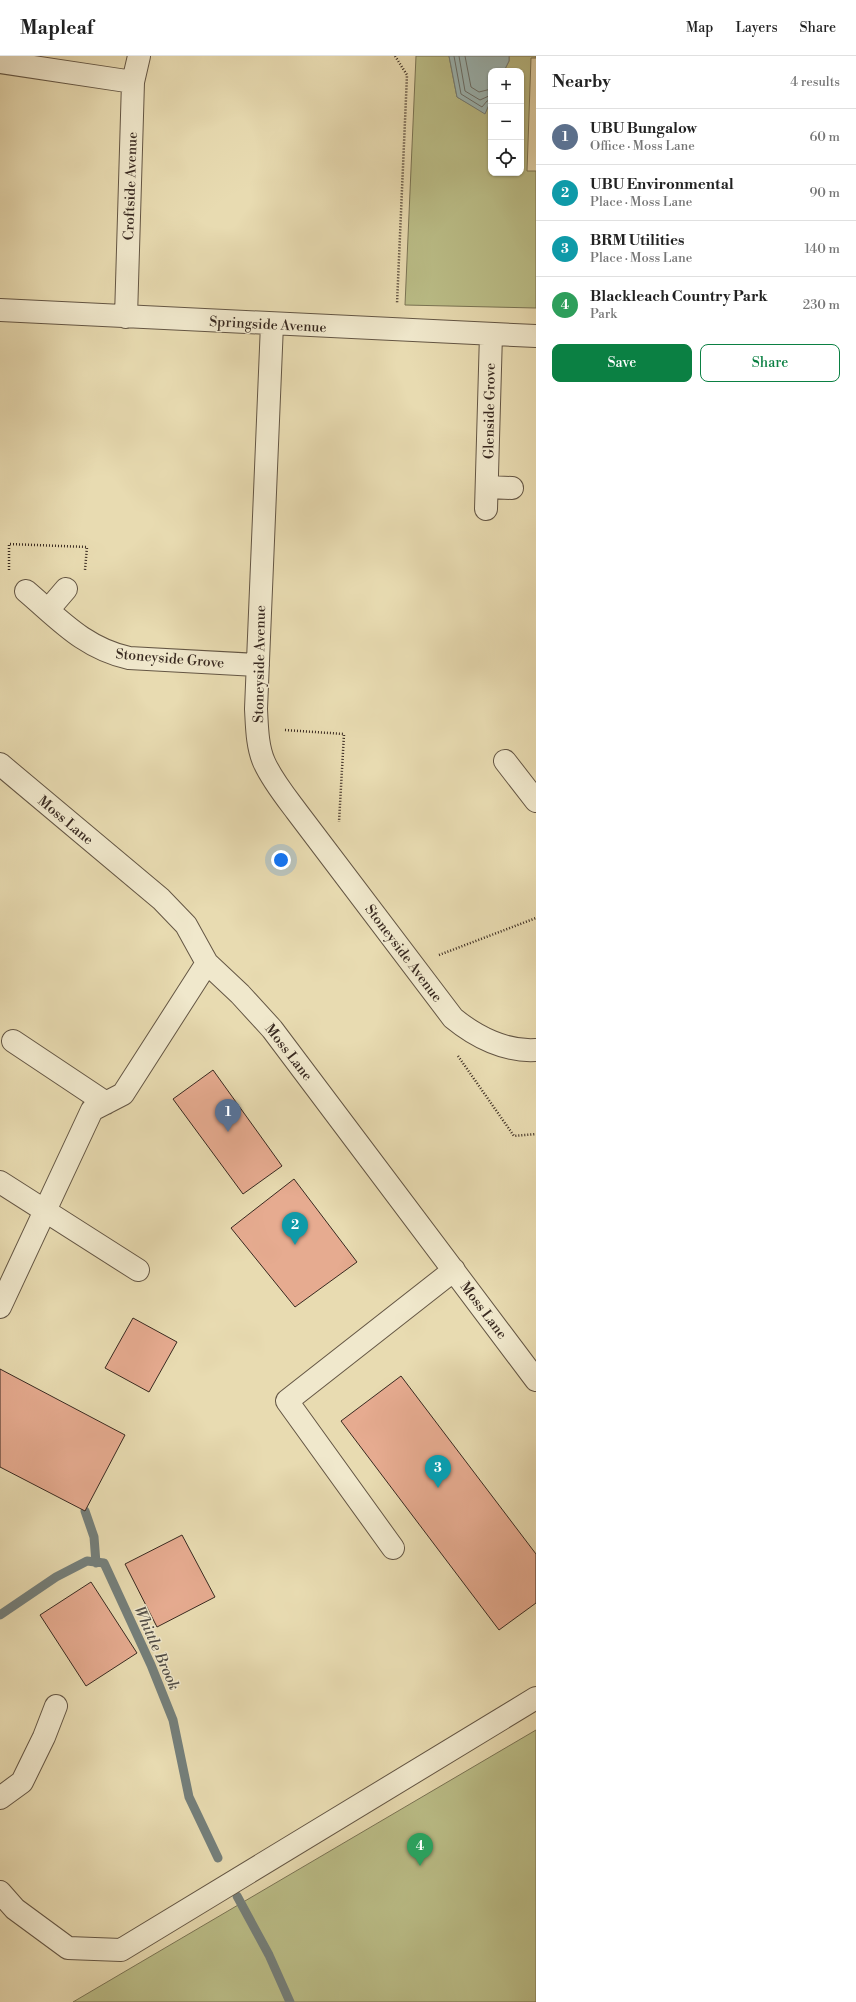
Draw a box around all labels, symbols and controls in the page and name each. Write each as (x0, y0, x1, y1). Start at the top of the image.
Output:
text: Mapleaf (20, 16, 93, 40)
text: Map (686, 19, 713, 37)
text: Layers (735, 19, 778, 37)
text: Share (800, 19, 836, 37)
map controls (488, 68, 524, 176)
button: + (488, 68, 524, 104)
text: Nearby (552, 71, 611, 93)
text: 4 results (790, 74, 840, 90)
button: − (488, 104, 524, 140)
text: UBU Bungalow (590, 119, 697, 138)
text: 1 (562, 129, 568, 145)
text: 60 m (809, 129, 840, 145)
street label: Croftside Avenue (120, 132, 142, 241)
text: Office · Moss Lane (590, 138, 695, 154)
button: locate (488, 140, 524, 176)
text: UBU Environmental (590, 175, 734, 194)
text: 2 (561, 185, 569, 201)
text: 90 m (809, 185, 840, 201)
text: Place · Moss Lane (590, 194, 692, 210)
text: BRM Utilities (590, 231, 684, 250)
text: 3 (561, 241, 569, 257)
text: 140 m (804, 241, 840, 257)
text: Place · Moss Lane (590, 250, 692, 266)
text: Blackleach Country Park (590, 287, 767, 306)
text: 4 (561, 297, 569, 313)
text: 230 m (803, 297, 840, 313)
text: Park (590, 306, 617, 322)
street label: Springside Avenue (209, 313, 327, 337)
button: Save (552, 344, 692, 382)
button: Share (700, 344, 840, 382)
street label: Glenside Grove (480, 363, 500, 459)
street label: Stoneyside Avenue (250, 605, 270, 723)
street label: Stoneyside Grove (115, 645, 225, 673)
street label: Moss Lane (34, 792, 97, 849)
your location (271, 850, 291, 870)
street label: Stoneyside Avenue (361, 901, 446, 1006)
street label: Moss Lane (260, 1021, 316, 1085)
pin: 1 (215, 1099, 241, 1132)
pin: 2 (282, 1212, 308, 1245)
street label: Moss Lane (456, 1278, 511, 1343)
pin: 3 (425, 1455, 451, 1488)
water label: Whittle Brook (130, 1603, 184, 1693)
pin: 4 (407, 1833, 433, 1866)

